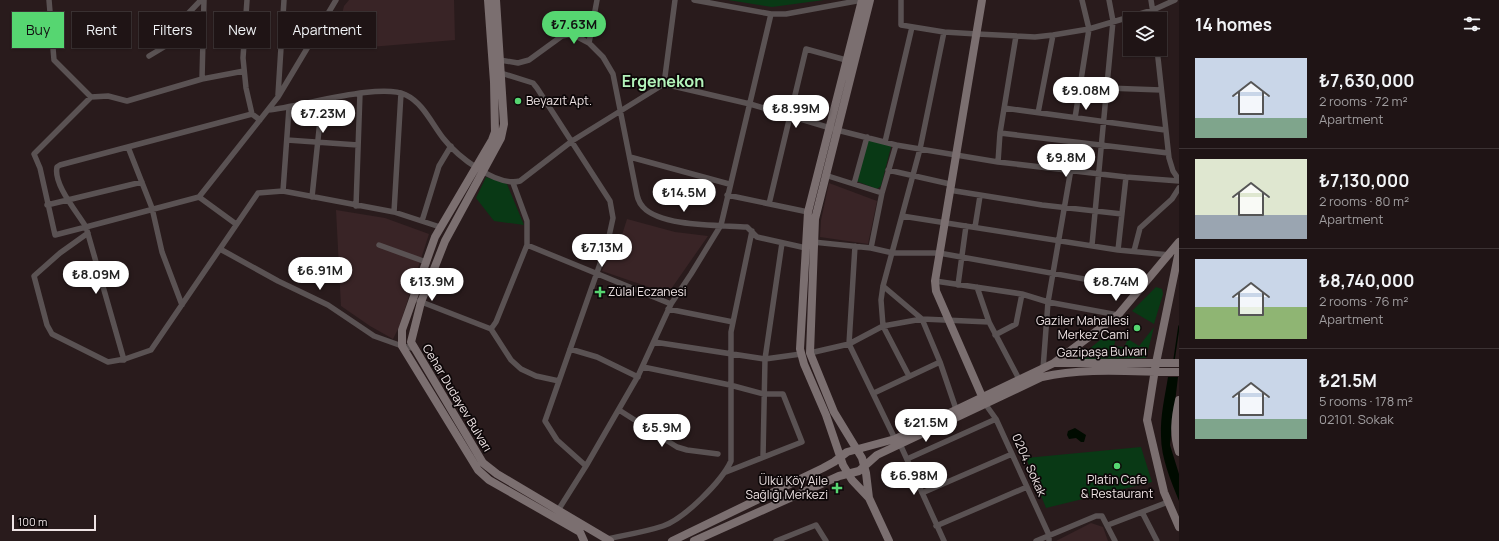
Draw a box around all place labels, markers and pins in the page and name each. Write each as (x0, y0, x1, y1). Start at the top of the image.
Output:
pin: ₺7.63M (541, 11, 607, 45)
pin: ₺9.08M (1053, 77, 1119, 111)
place label: Beyazıt Apt. (526, 92, 592, 109)
pin: ₺8.99M (763, 95, 829, 129)
marker: Beyazıt Apt. (513, 96, 523, 106)
pin: ₺7.23M (290, 100, 356, 134)
pin: ₺9.8M (1038, 144, 1094, 178)
pin: ₺14.5M (651, 179, 717, 213)
pin: ₺7.13M (569, 234, 635, 268)
pin: ₺6.91M (287, 257, 353, 291)
pin: ₺8.09M (63, 261, 129, 295)
pin: ₺13.9M (399, 268, 465, 302)
pin: ₺8.74M (1083, 268, 1149, 302)
place label: Zülal Eczanesi (608, 283, 687, 300)
marker: Zülal Eczanesi (595, 287, 605, 297)
place label: Gaziler Mahallesi Merkez Cami (1036, 312, 1129, 343)
marker: Gaziler Mahallesi Merkez Cami (1132, 323, 1142, 333)
pin: ₺21.5M (893, 409, 959, 443)
pin: ₺5.9M (634, 414, 690, 448)
marker: Platin Cafe & Restaurant (1112, 461, 1122, 471)
pin: ₺6.98M (881, 462, 947, 496)
place label: Platin Cafe & Restaurant (1081, 471, 1153, 502)
place label: Ülkü Köy Aile Sağlığı Merkezi (745, 472, 828, 503)
marker: Ülkü Köy Aile Sağlığı Merkezi (831, 482, 843, 494)

